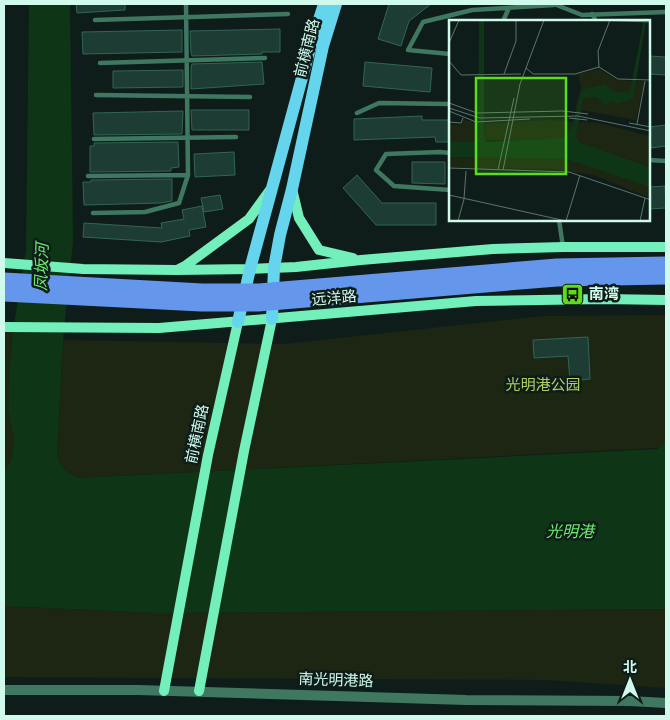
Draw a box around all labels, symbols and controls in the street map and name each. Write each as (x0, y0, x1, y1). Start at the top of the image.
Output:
street label: 前横南路 (291, 17, 323, 79)
inset map (449, 20, 650, 221)
water label: 凤坂河 (31, 240, 52, 291)
bus stop icon: 南湾 (561, 282, 585, 306)
place label: 南湾 (589, 285, 619, 303)
street label: 远洋路 (311, 287, 357, 309)
park label: 光明港公园 (505, 376, 581, 394)
street label: 前横南路 (182, 403, 212, 465)
water label: 光明港 (546, 522, 596, 541)
north arrow (605, 655, 655, 705)
text: 北 (623, 659, 637, 675)
street label: 南光明港路 (298, 670, 374, 690)

